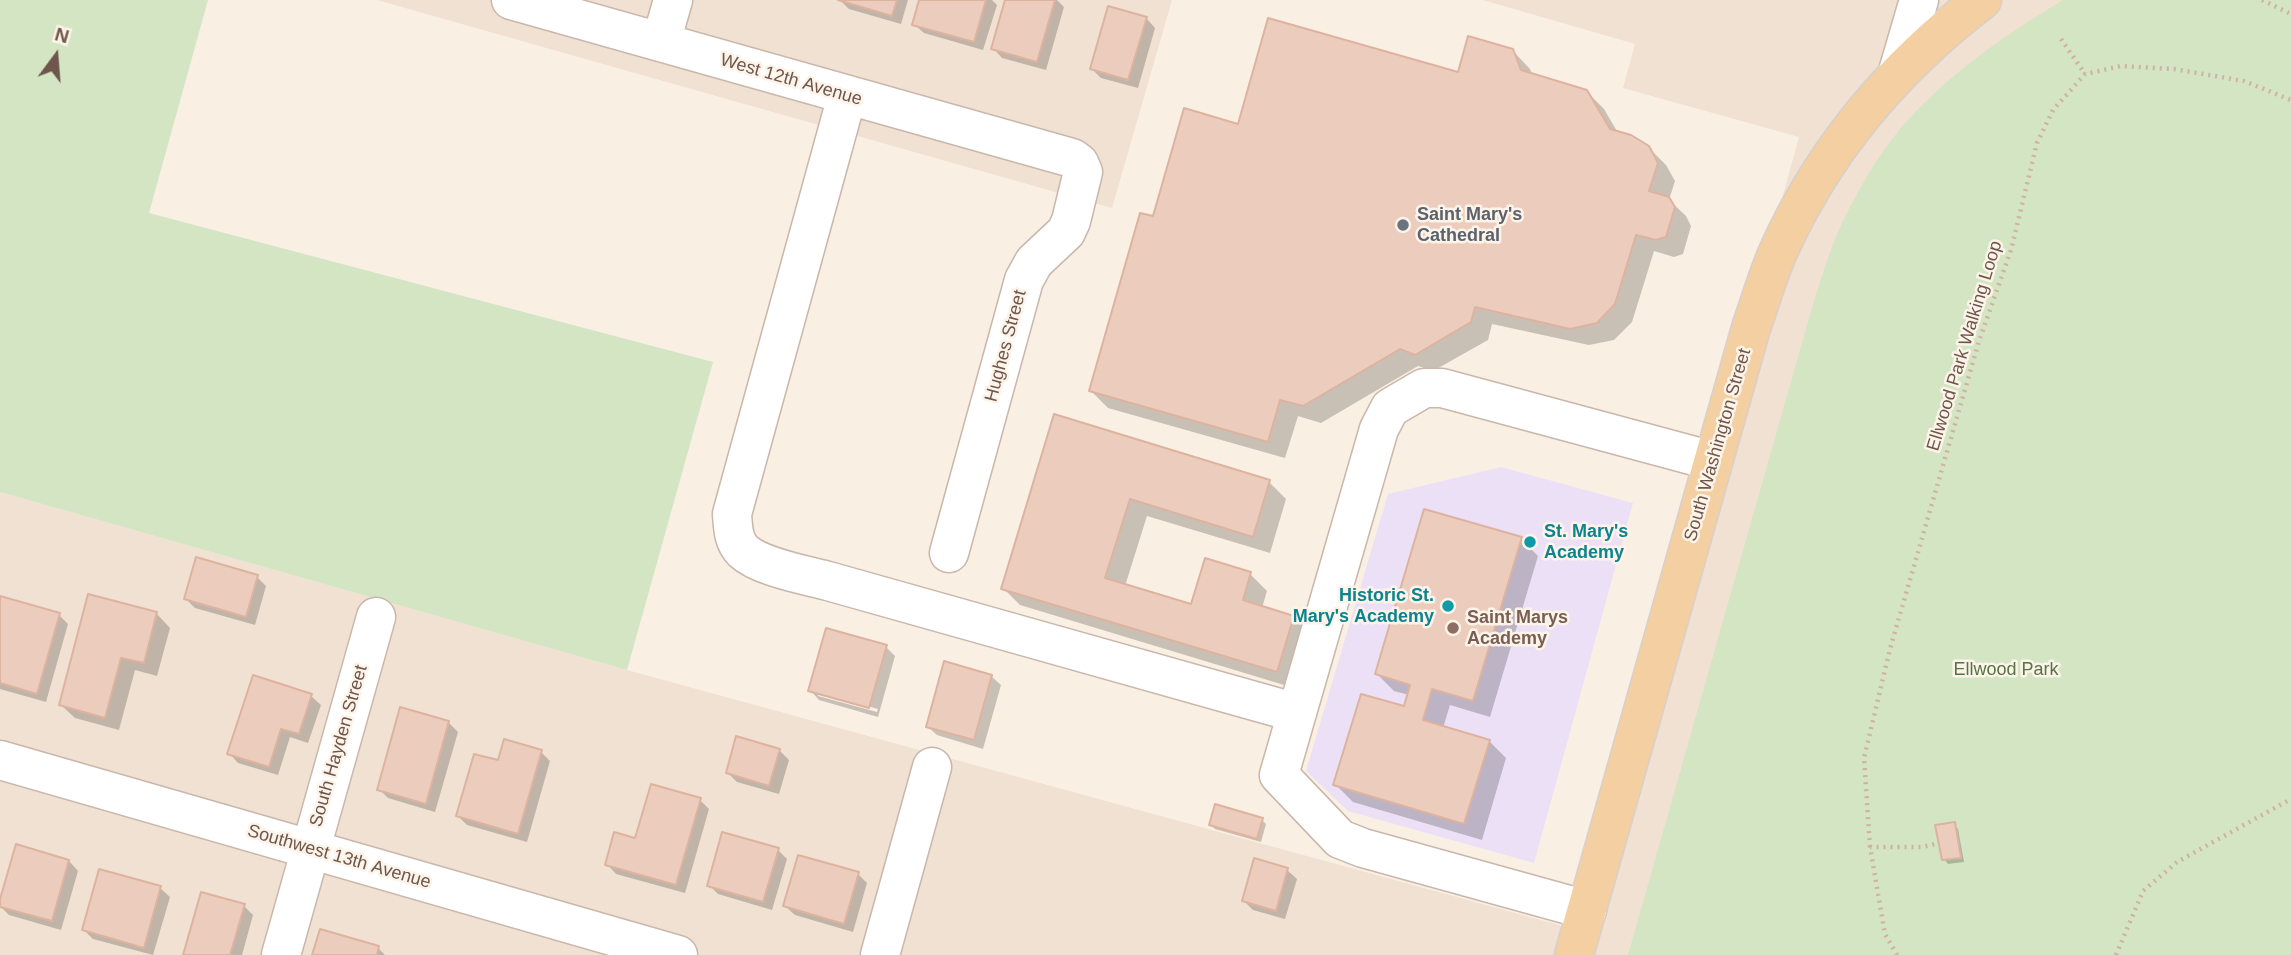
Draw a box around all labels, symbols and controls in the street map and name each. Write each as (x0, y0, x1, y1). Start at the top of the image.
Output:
north arrow (21, 21, 91, 91)
text: N (52, 23, 71, 47)
street label: West 12th Avenue (718, 49, 864, 111)
place label: Saint Mary's Cathedral (1417, 204, 1522, 246)
marker: Saint Mary's Cathedral (1395, 217, 1411, 233)
street label: Ellwood Park Walking Loop (1923, 238, 2007, 454)
street label: Hughes Street (981, 288, 1031, 404)
street label: South Washington Street (1680, 346, 1756, 544)
place label: St. Mary's Academy (1544, 521, 1628, 564)
marker: St. Mary's Academy (1522, 534, 1538, 550)
place label: Historic St. Mary's Academy (1293, 585, 1434, 628)
marker: Historic St. Mary's Academy (1440, 598, 1456, 614)
place label: Saint Marys Academy (1467, 607, 1568, 650)
marker: Saint Marys Academy (1445, 620, 1461, 636)
park label: Ellwood Park (1953, 659, 2059, 681)
street label: South Hayden Street (306, 663, 372, 829)
street label: Southwest 13th Avenue (245, 820, 433, 894)

